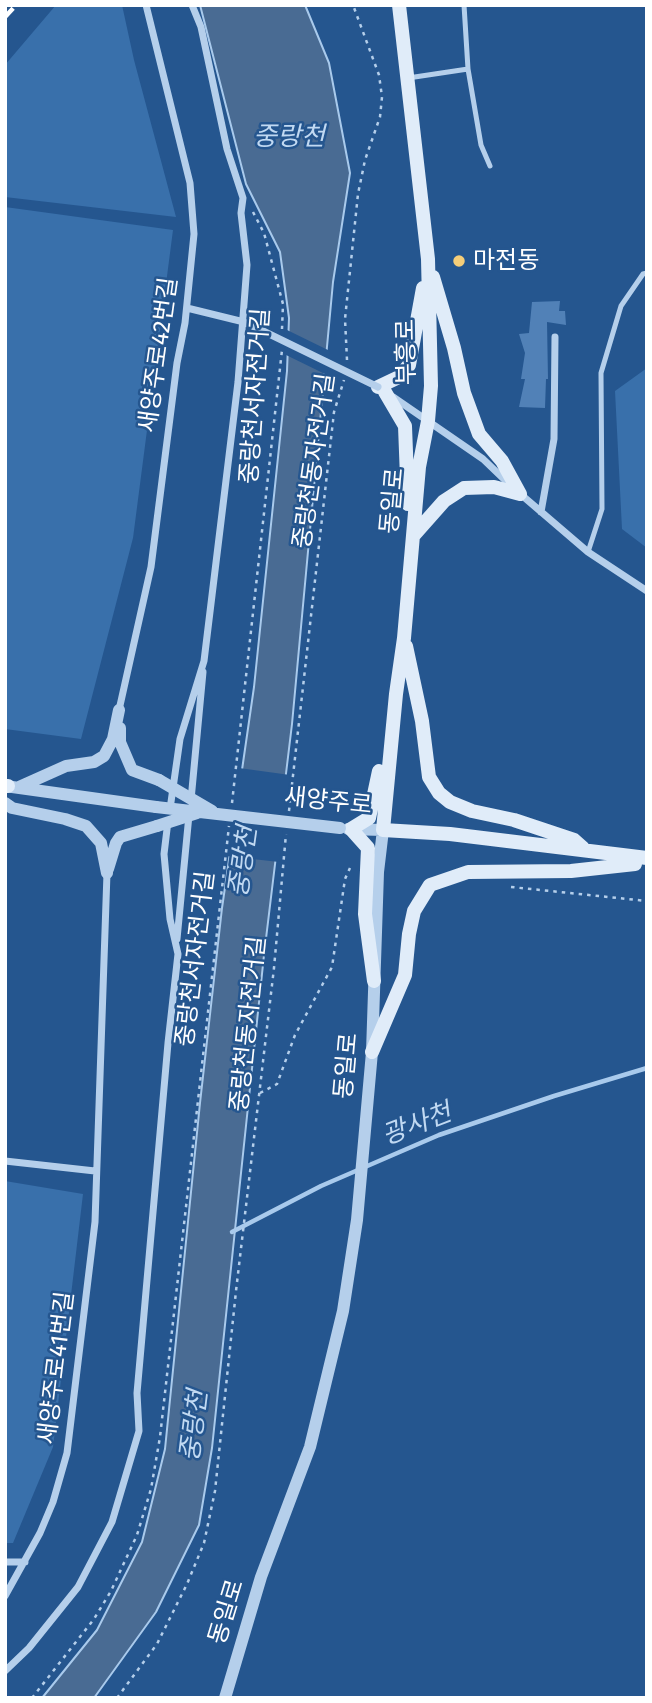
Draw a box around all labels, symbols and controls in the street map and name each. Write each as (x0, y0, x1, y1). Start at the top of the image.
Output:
water label: 중랑천 (253, 122, 325, 154)
place label: 마전동 (473, 247, 539, 275)
marker: 마전동 (451, 253, 467, 269)
street label: 새양주로42번길 (134, 275, 184, 435)
street label: 중랑천서자전거길 (235, 307, 277, 485)
street label: 부흥로 (392, 319, 422, 385)
street label: 중랑천동자전거길 (288, 372, 342, 550)
street label: 동일로 (376, 467, 410, 535)
street label: 새양주로 (283, 783, 373, 821)
water label: 중랑천 (224, 824, 264, 900)
street label: 중랑천서자전거길 (171, 870, 221, 1048)
street label: 중랑천동자전거길 (225, 935, 273, 1113)
street label: 동일로 (330, 1032, 364, 1100)
water label: 광사천 (378, 1098, 456, 1152)
street label: 새양주로41번길 (33, 1290, 81, 1446)
water label: 중랑천 (175, 1388, 215, 1464)
street label: 동일로 (204, 1576, 250, 1648)

